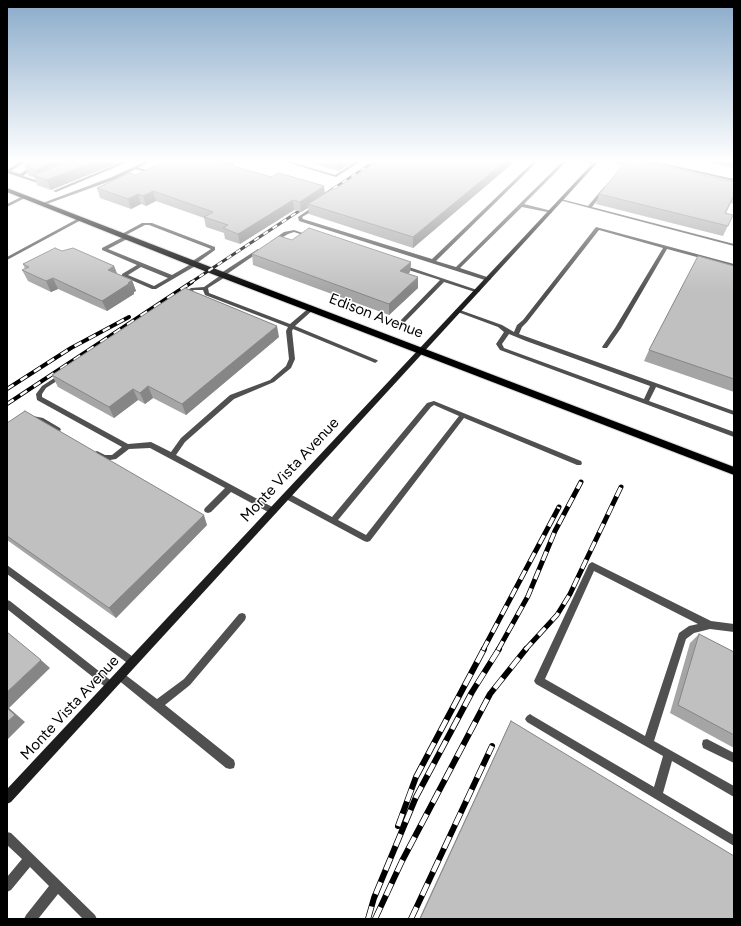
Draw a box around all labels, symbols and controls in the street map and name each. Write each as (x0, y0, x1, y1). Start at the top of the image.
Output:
street label: Edison Avenue (326, 290, 426, 342)
street label: Monte Vista Avenue (237, 414, 343, 526)
street label: Monte Vista Avenue (17, 652, 123, 764)

